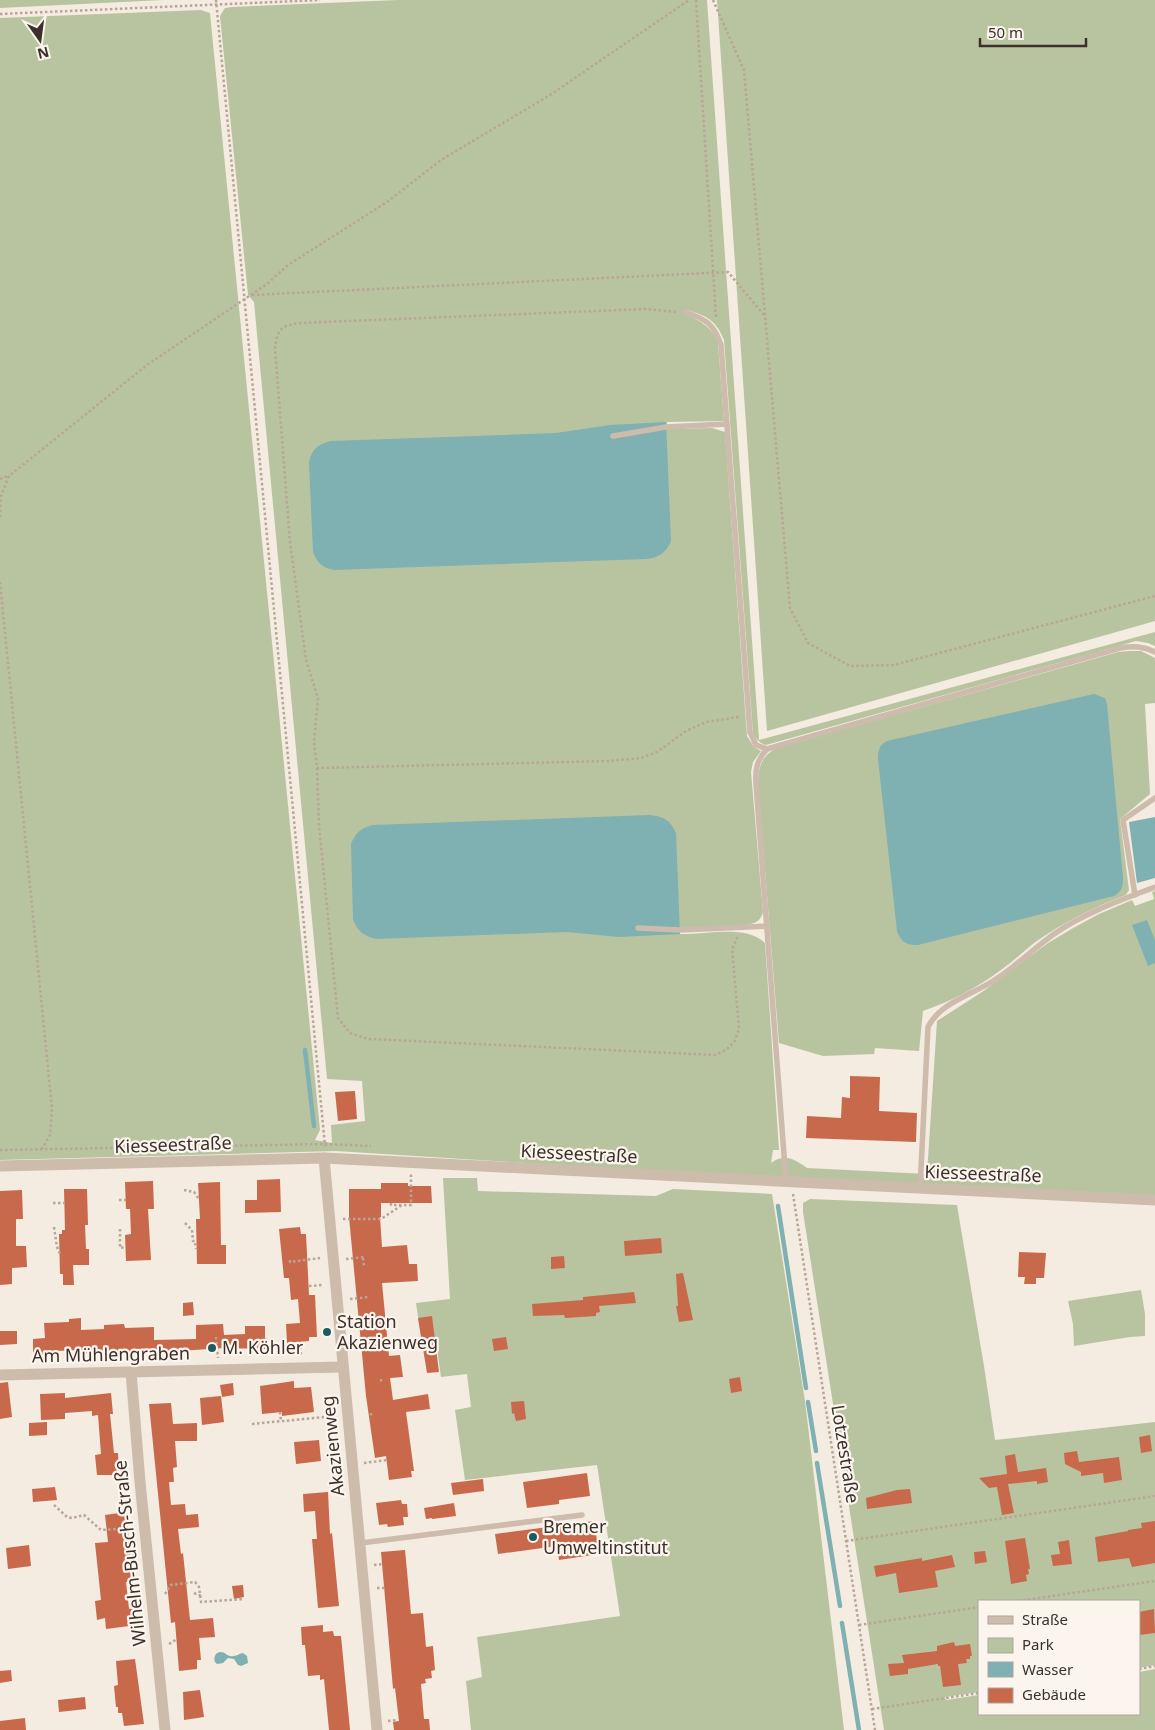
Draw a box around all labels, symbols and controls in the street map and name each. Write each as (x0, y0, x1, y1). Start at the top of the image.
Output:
north arrow (15, 15, 65, 65)
scale bar (980, 15, 1086, 47)
text: 50 m (988, 22, 1023, 42)
text: N (35, 43, 51, 64)
street label: Kiesseestraße (114, 1130, 232, 1158)
street label: Kiesseestraße (520, 1138, 638, 1168)
street label: Kiesseestraße (924, 1159, 1042, 1187)
place label: Station Akazienweg (337, 1309, 438, 1354)
marker: Station Akazienweg (321, 1326, 333, 1338)
place label: M. Köhler (222, 1335, 304, 1359)
street label: Am Mühlengraben (32, 1341, 190, 1367)
marker: M. Köhler (206, 1342, 218, 1354)
street label: Akazienweg (315, 1395, 349, 1498)
street label: Lotzestraße (826, 1403, 866, 1505)
street label: Wilhelm-Busch-Straße (107, 1459, 151, 1647)
place label: Bremer Umweltinstitut (543, 1514, 669, 1559)
marker: Bremer Umweltinstitut (527, 1531, 539, 1543)
legend (978, 1600, 1140, 1715)
text: Straße (1022, 1609, 1068, 1629)
text: Park (1022, 1634, 1054, 1654)
text: Wasser (1022, 1659, 1073, 1679)
text: Gebäude (1022, 1684, 1086, 1704)

